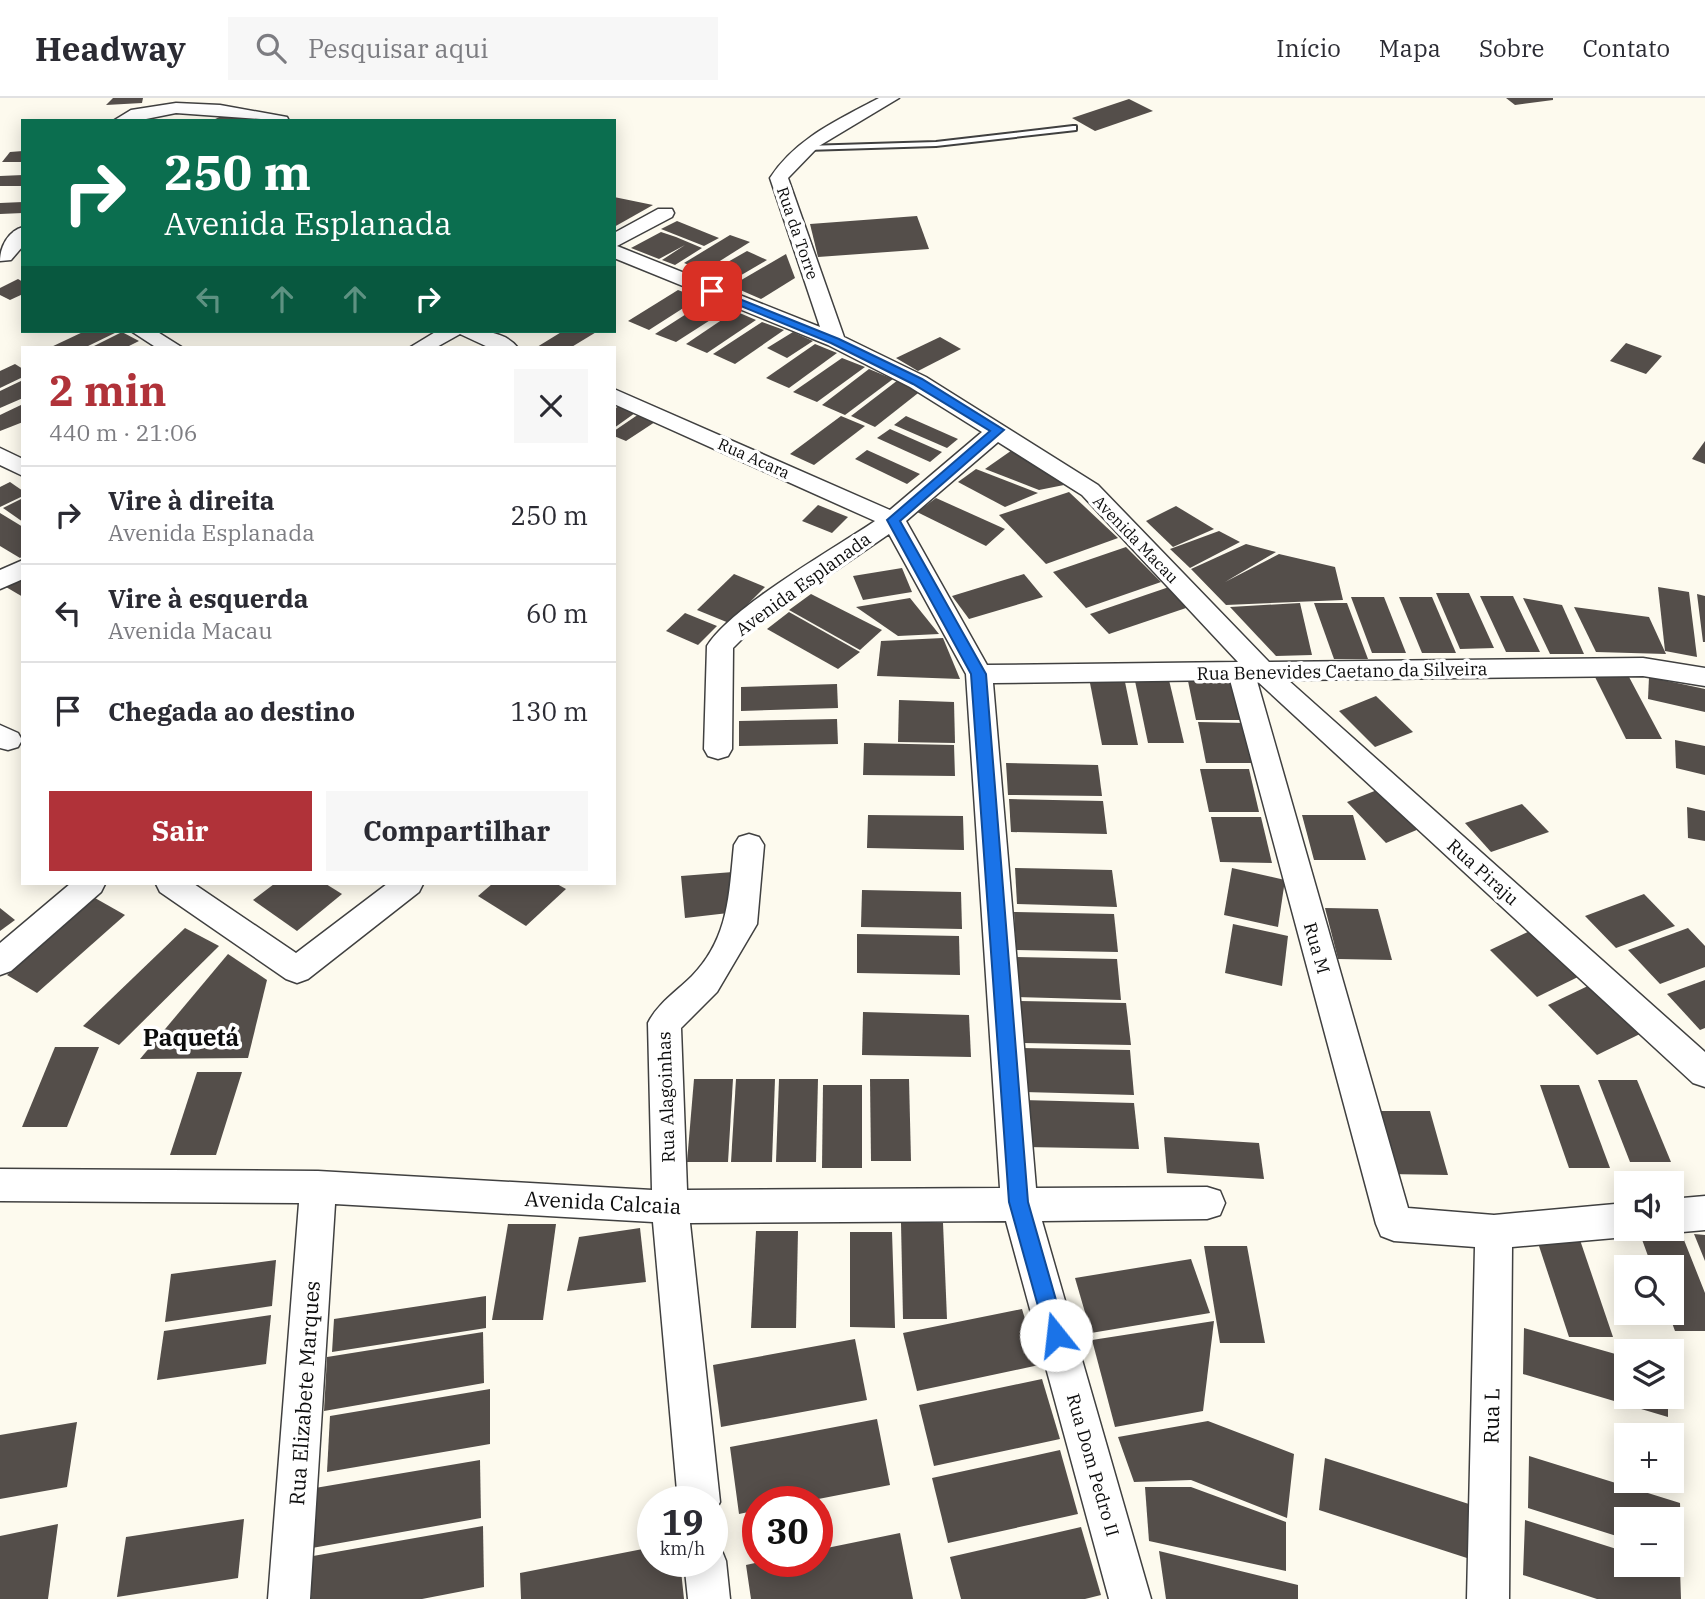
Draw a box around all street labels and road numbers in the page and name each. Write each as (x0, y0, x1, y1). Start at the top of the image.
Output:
street label: Rua da Torre (773, 184, 823, 282)
street label: Rua Acara (715, 433, 793, 483)
street label: Avenida Macau (1089, 491, 1183, 587)
street label: Avenida Esplanada (731, 527, 875, 641)
street label: Rua Benevides Caetano da Silveira (1196, 657, 1488, 685)
street label: Rua Piraju (1442, 834, 1524, 910)
street label: Rua M (1299, 919, 1335, 977)
street label: Rua Alagoinhas (652, 1031, 680, 1163)
street label: Avenida Calcaia (524, 1184, 682, 1220)
street label: Rua Elizabete Marques (282, 1280, 326, 1506)
street label: Rua L (1477, 1388, 1505, 1444)
street label: Rua Dom Pedro II (1062, 1391, 1124, 1539)

